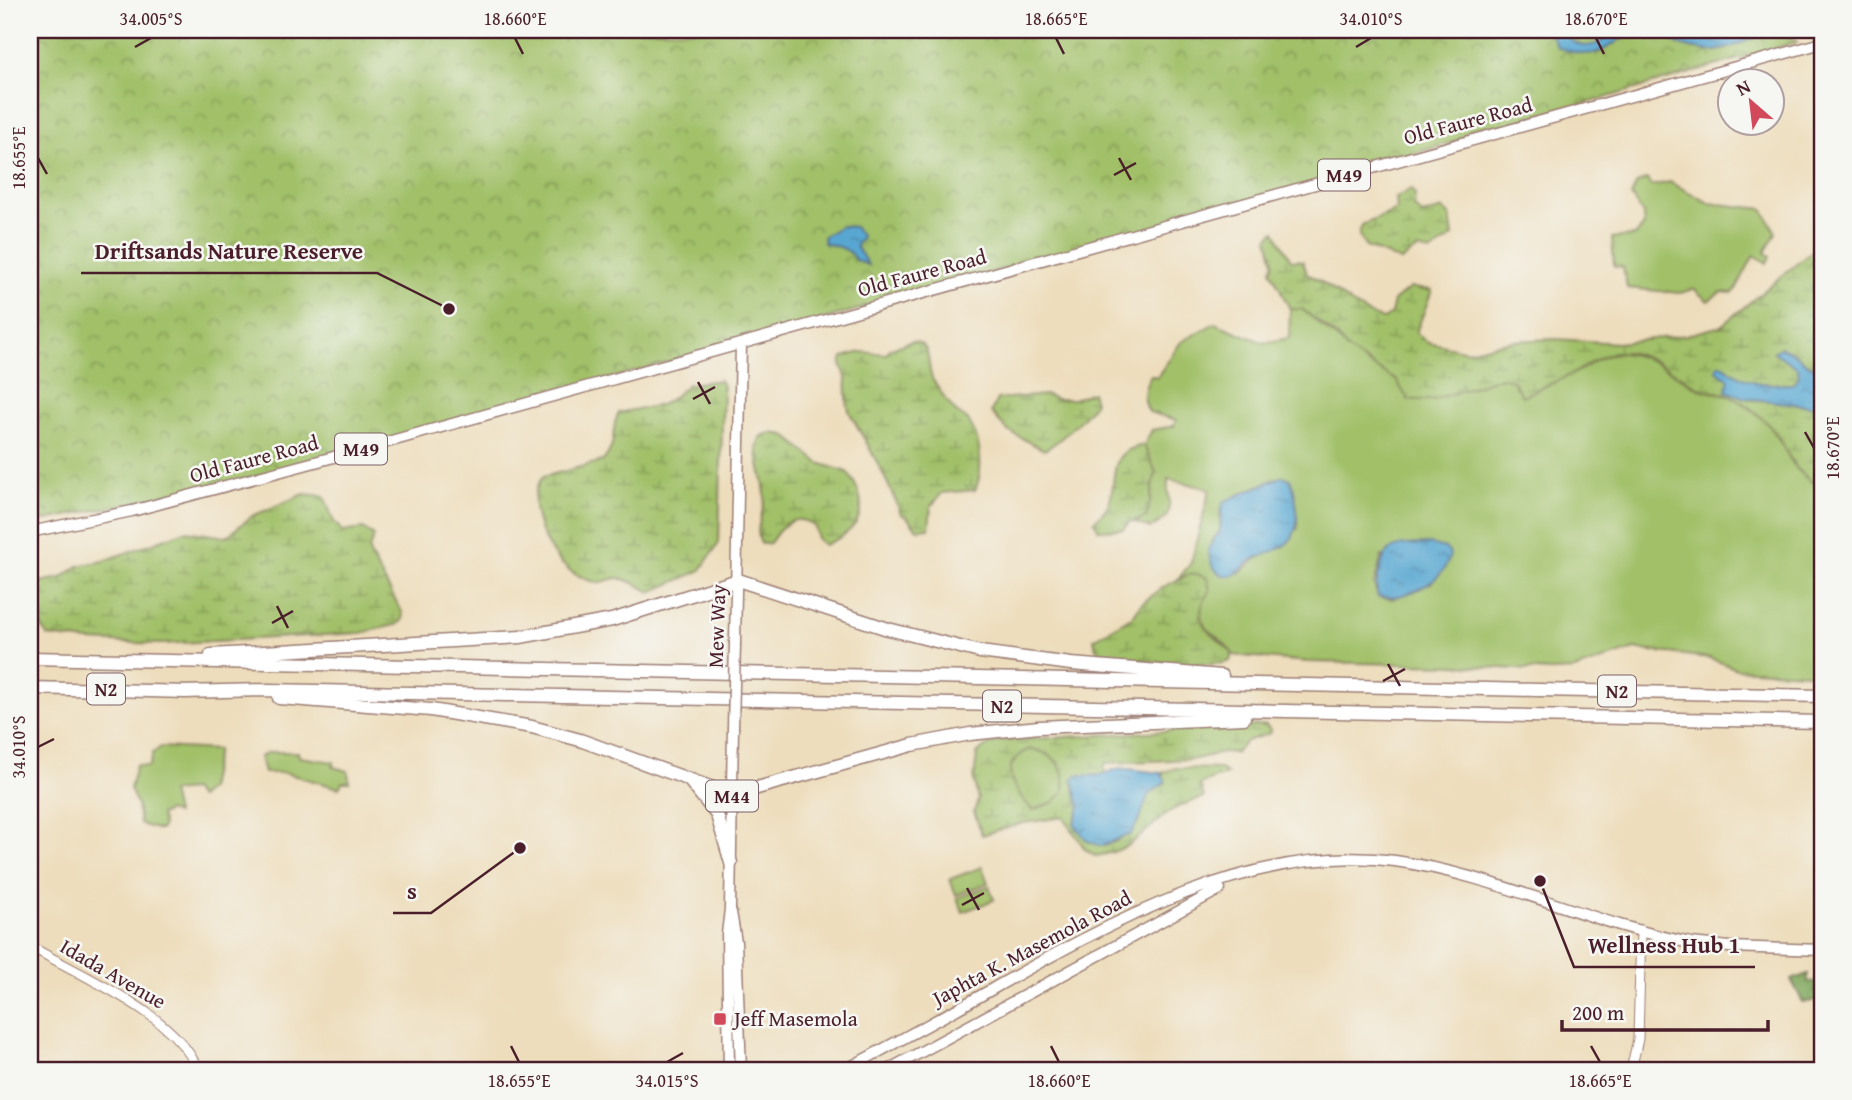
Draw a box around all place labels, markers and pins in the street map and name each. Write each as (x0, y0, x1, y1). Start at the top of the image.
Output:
callout: Driftsands Nature Reserve (81, 229, 377, 273)
callout: s (393, 869, 431, 913)
callout: Wellness Hub 1 (1574, 923, 1755, 967)
place label: Jeff Masemola (731, 1003, 858, 1034)
marker: Jeff Masemola (712, 1011, 728, 1027)

